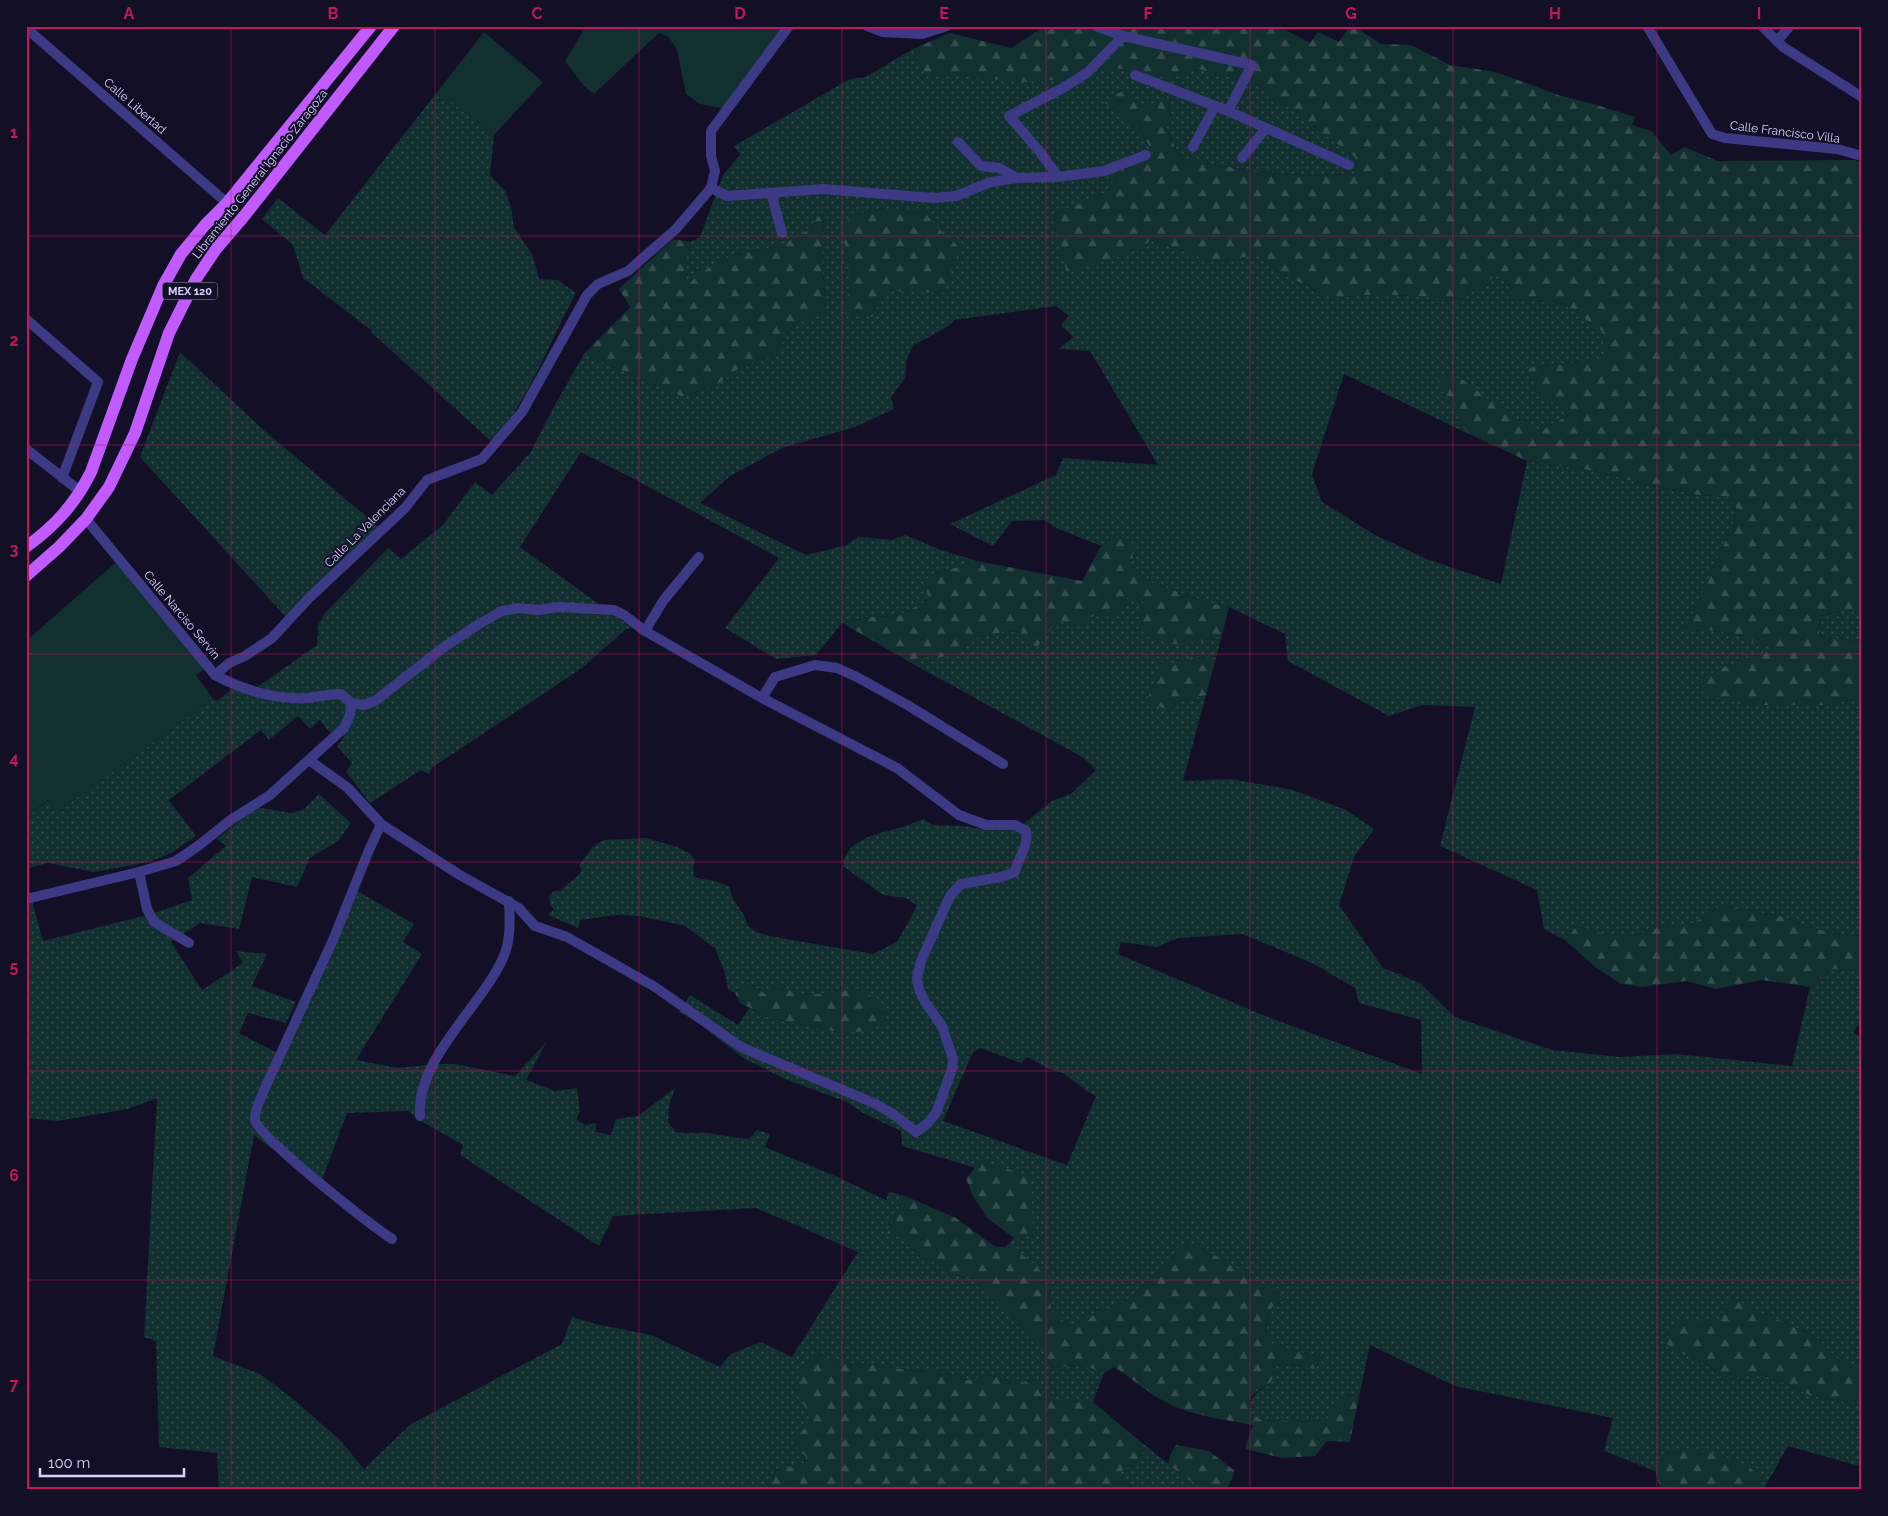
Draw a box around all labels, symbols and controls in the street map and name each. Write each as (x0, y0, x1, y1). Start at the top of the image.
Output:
text: A (124, 4, 135, 23)
text: B (328, 4, 339, 23)
text: C (532, 4, 543, 23)
text: D (734, 4, 746, 23)
text: E (939, 4, 949, 23)
text: F (1143, 4, 1153, 23)
text: G (1345, 4, 1357, 23)
text: H (1549, 4, 1561, 23)
text: I (1757, 4, 1761, 23)
street label: Calle Libertad (101, 75, 169, 137)
street label: Libramiento General Ignacio Zaragoza (190, 87, 330, 261)
street label: Calle Francisco Villa (1729, 118, 1841, 146)
text: 1 (10, 123, 18, 142)
road number: MEX 120 (162, 282, 218, 300)
text: 2 (9, 331, 19, 350)
street label: Calle La Valenciana (322, 484, 408, 570)
text: 3 (10, 540, 19, 559)
street label: Calle Narciso Servin (141, 568, 223, 662)
text: 4 (9, 749, 19, 768)
text: 5 (10, 957, 19, 976)
text: 6 (9, 1166, 19, 1185)
text: 7 (10, 1375, 19, 1394)
scale bar (40, 1446, 184, 1478)
text: 100 m (48, 1454, 90, 1472)

